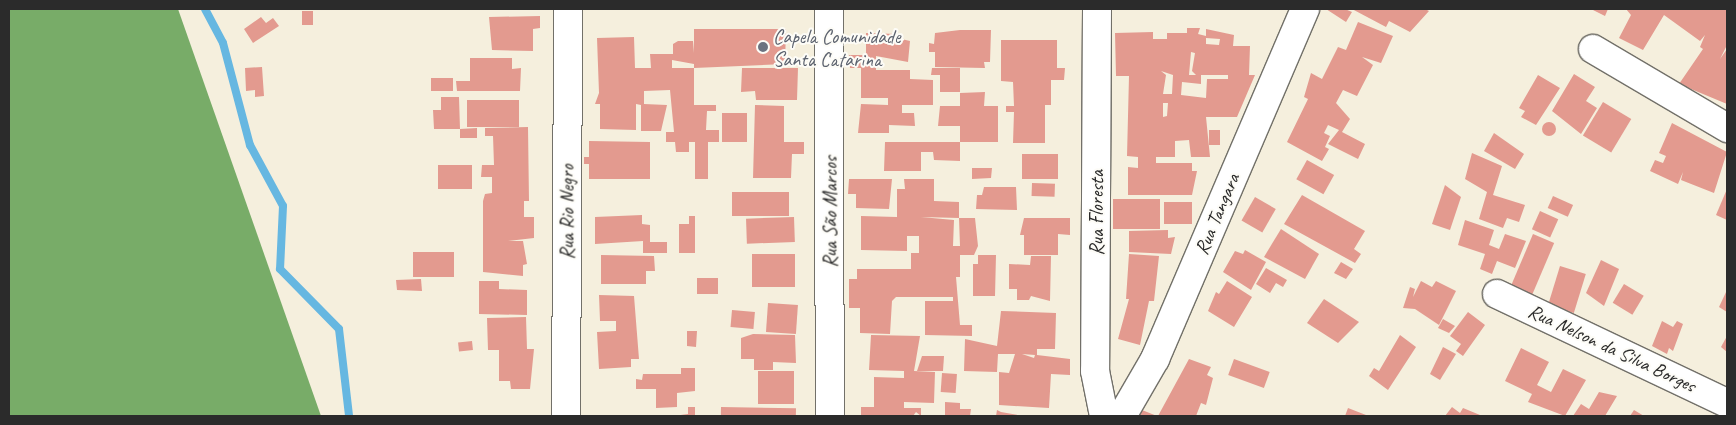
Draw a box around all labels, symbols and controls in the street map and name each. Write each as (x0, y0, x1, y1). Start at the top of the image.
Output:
place label: Capela Comunidade Santa Catarina (773, 24, 900, 71)
marker: Capela Comunidade Santa Catarina (757, 41, 769, 53)
street label: Rua São Marcos (818, 156, 842, 268)
street label: Rua Rio Negro (555, 164, 579, 260)
street label: Rua Floresta (1084, 170, 1108, 256)
street label: Rua Tangara (1189, 170, 1245, 258)
street label: Rua Nelson da Silva Borges (1524, 298, 1700, 398)

